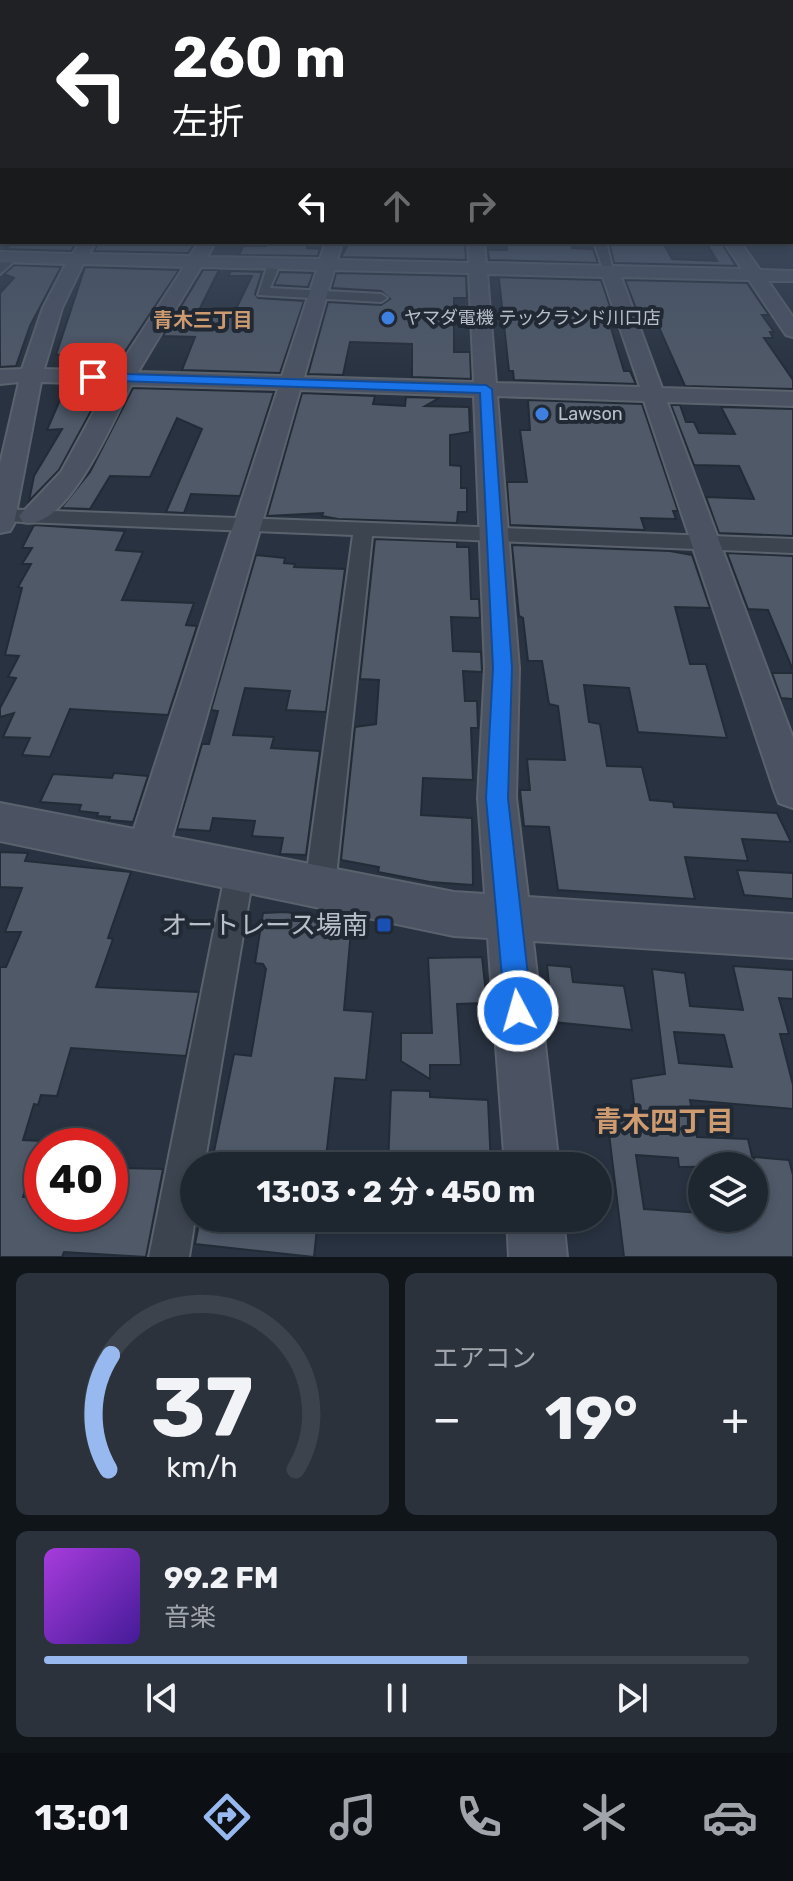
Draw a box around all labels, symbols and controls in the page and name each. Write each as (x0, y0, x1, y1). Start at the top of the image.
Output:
text: 260 m (172, 25, 346, 91)
icon: left (40, 32, 144, 136)
text: 左折 (172, 100, 244, 143)
icon: left (291, 184, 335, 228)
icon: ahead (375, 184, 419, 228)
icon: right (459, 184, 503, 228)
place label: ヤマダ電機 テックランド川口店 (404, 307, 660, 329)
district label: 青木三丁目 (153, 308, 253, 332)
marker: ヤマダ電機 テックランド川口店 (379, 309, 397, 327)
pin (59, 343, 127, 411)
icon: arrive (71, 355, 115, 399)
place label: Lawson (558, 403, 623, 425)
marker: Lawson (533, 405, 551, 423)
place label: オートレース場南 (161, 910, 368, 941)
marker: オートレース場南 (375, 916, 393, 934)
position arrow (476, 969, 560, 1053)
district label: 青木四丁目 (594, 1105, 734, 1138)
speed limit sign: 40 (24, 1128, 128, 1232)
map controls (688, 1152, 768, 1232)
button: layers (688, 1152, 768, 1232)
text: 13:03 · 2 分 · 450 m (257, 1174, 536, 1210)
text: エアコン (433, 1343, 537, 1374)
text: 37 (151, 1358, 253, 1457)
text: 19° (545, 1383, 638, 1454)
text: − (433, 1393, 461, 1445)
text: + (722, 1393, 749, 1445)
text: km/h (167, 1450, 238, 1484)
text: 99.2 FM (164, 1560, 279, 1596)
text: 音楽 (164, 1602, 216, 1633)
icon: previous (140, 1676, 184, 1720)
icon: pause (375, 1676, 419, 1720)
icon: next (610, 1676, 654, 1720)
icon: directions (199, 1789, 255, 1845)
icon: music (325, 1789, 381, 1845)
icon: phone (451, 1789, 507, 1845)
icon: climate (576, 1789, 632, 1845)
icon: car (702, 1789, 758, 1845)
text: 13:01 (35, 1796, 129, 1839)

